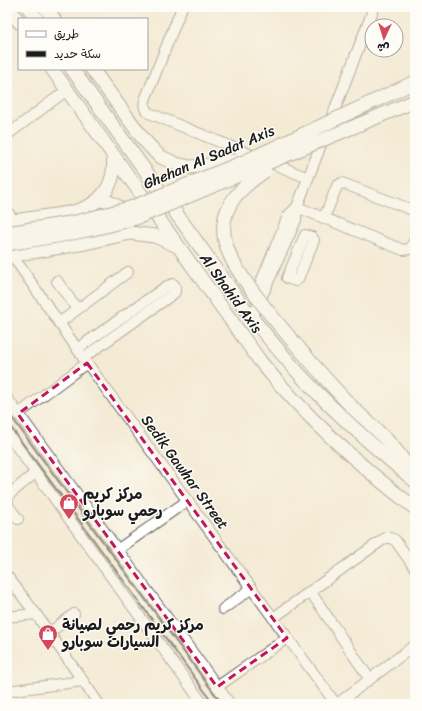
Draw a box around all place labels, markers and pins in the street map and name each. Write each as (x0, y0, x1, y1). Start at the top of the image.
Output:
place label: مركز كريم رحمي سوبارو (82, 481, 163, 525)
shop icon: مركز كريم رحمي سوبارو (58, 492, 80, 520)
place label: مركز كريم رحمي لصيانة السيارات سوبارو (61, 612, 204, 655)
shop icon: مركز كريم رحمي لصيانة السيارات سوبارو (37, 623, 59, 651)

